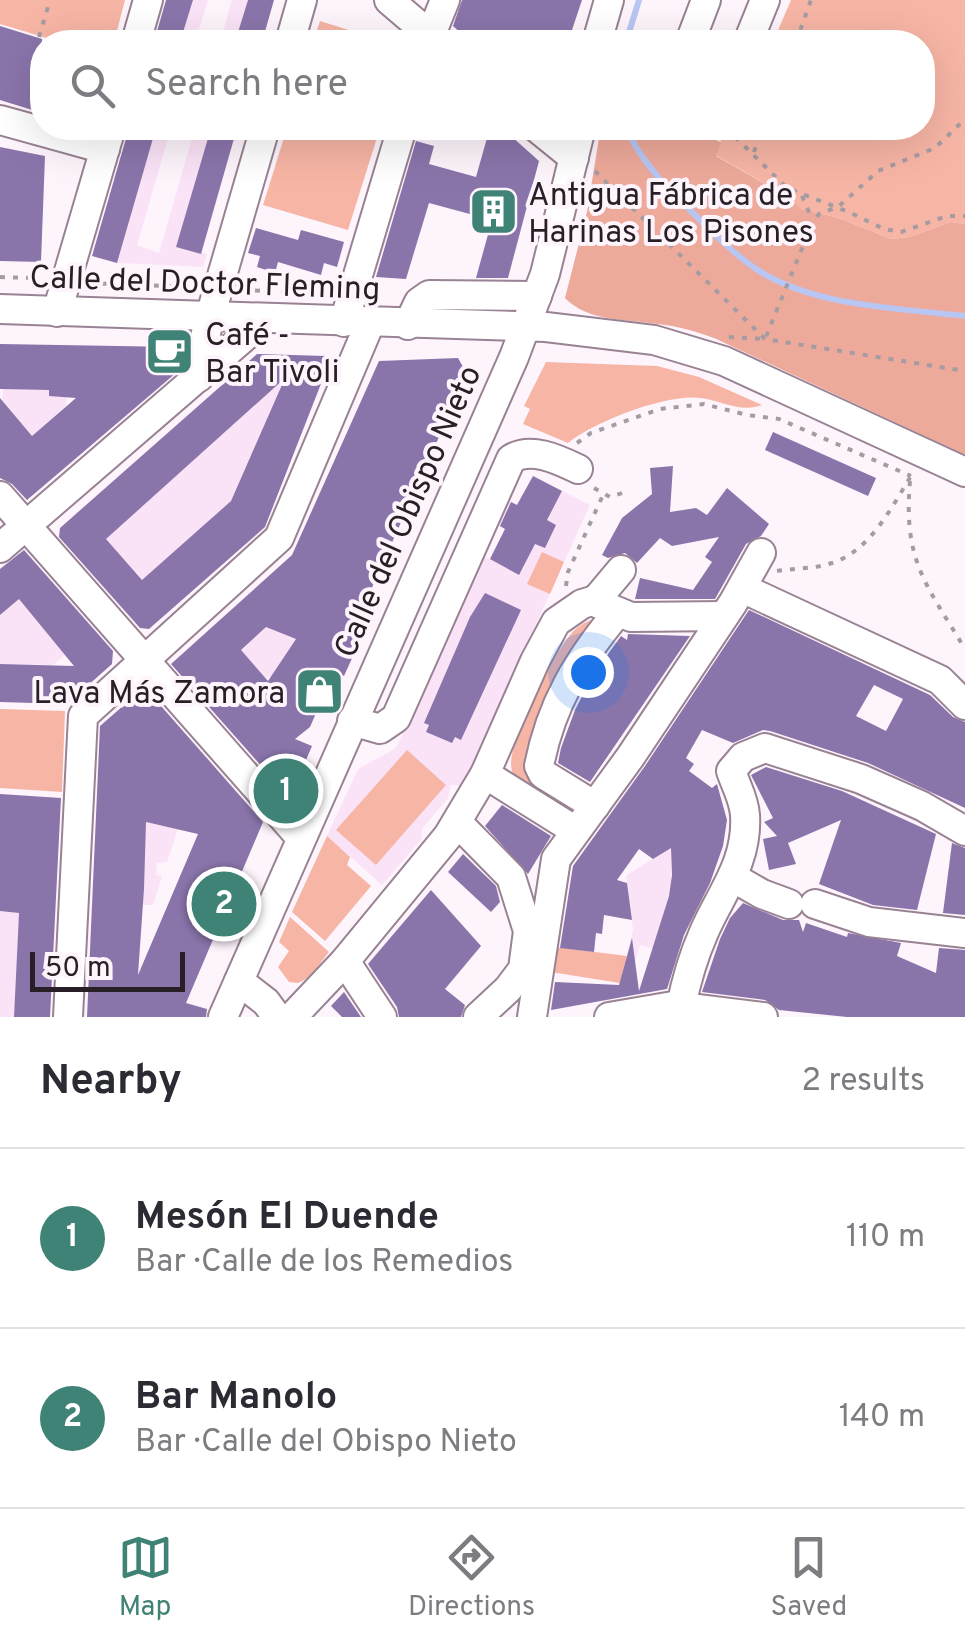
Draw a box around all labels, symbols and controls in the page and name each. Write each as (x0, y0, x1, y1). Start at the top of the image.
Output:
search box (30, 30, 935, 140)
icon: search (65, 58, 120, 113)
text: Search here (145, 61, 348, 110)
place label: Antigua Fábrica de Harinas Los Pisones (528, 177, 814, 254)
building icon: Antigua Fábrica de Harinas Los Pisones (467, 186, 519, 238)
street label: Calle del Doctor Fleming (29, 259, 381, 311)
place label: Café - Bar Tivoli (205, 317, 340, 394)
cafe icon: Café - Bar Tivoli (144, 326, 196, 378)
street label: Calle del Obispo Nieto (327, 360, 492, 665)
your location (563, 647, 614, 698)
shop icon: Lava Más Zamora (294, 666, 346, 718)
place label: Lava Más Zamora (33, 675, 285, 715)
pin: 1 (254, 754, 318, 828)
pin: 2 (192, 866, 256, 942)
scale bar (30, 947, 185, 991)
text: 50 m (45, 951, 111, 987)
text: Nearby (40, 1056, 182, 1109)
text: 2 results (801, 1062, 925, 1102)
text: Mesón El Duende (135, 1194, 439, 1243)
text: 1 (66, 1218, 79, 1258)
text: 110 m (846, 1218, 925, 1258)
text: Bar · Calle de los Remedios (135, 1243, 513, 1283)
text: Bar Manolo (135, 1374, 337, 1423)
text: 2 (63, 1398, 82, 1438)
text: 140 m (839, 1398, 925, 1438)
text: Bar · Calle del Obispo Nieto (135, 1423, 517, 1463)
tab: Map (118, 1530, 173, 1626)
tab: Directions (408, 1530, 535, 1626)
tab: Saved (770, 1530, 847, 1626)

